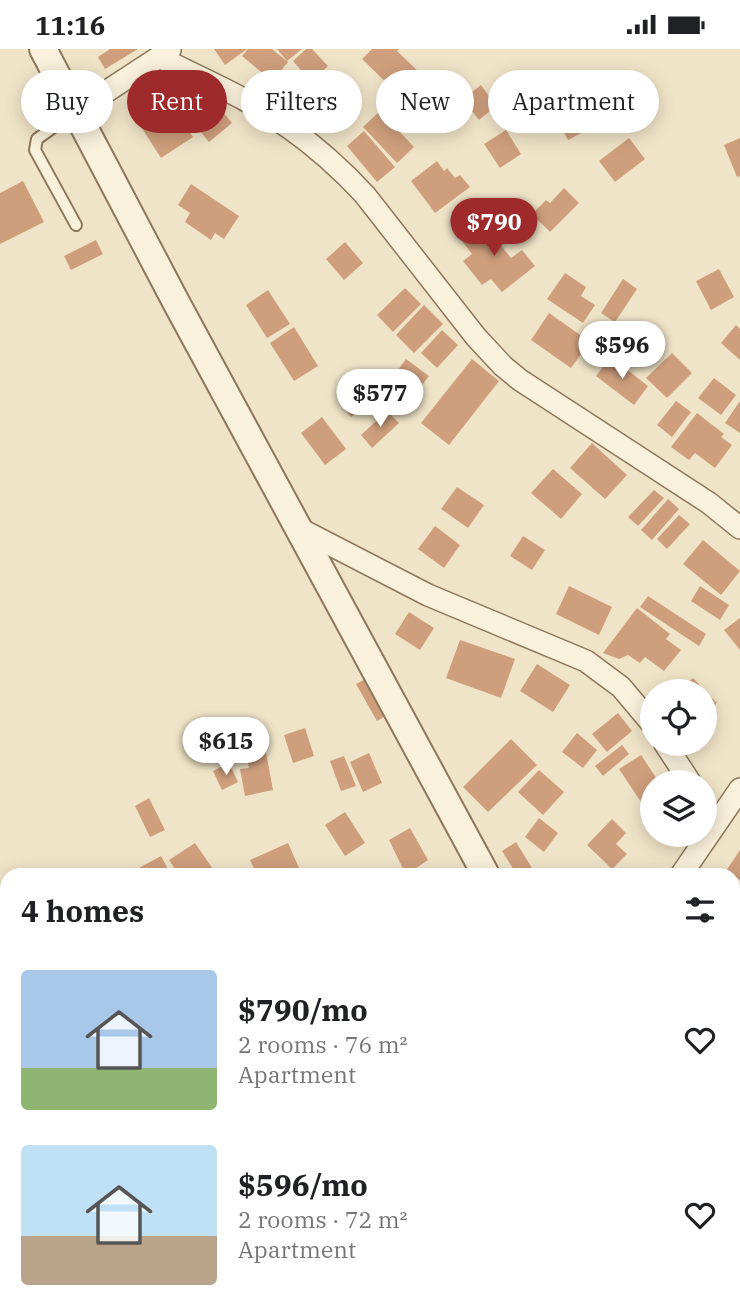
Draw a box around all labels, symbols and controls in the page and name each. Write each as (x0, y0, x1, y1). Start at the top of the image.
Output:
text: 11:16 (35, 8, 105, 42)
chip: Buy (21, 70, 113, 133)
chip: Rent (127, 70, 227, 133)
chip: Filters (241, 70, 362, 133)
chip: New (376, 70, 474, 133)
chip: Apartment (488, 70, 659, 133)
pin: $790 (453, 199, 535, 258)
text: $790 (466, 206, 522, 236)
pin: $596 (581, 321, 663, 381)
text: $596 (594, 329, 650, 359)
pin: $577 (339, 369, 421, 429)
text: $577 (352, 377, 408, 407)
map controls (640, 679, 717, 847)
button: locate (640, 679, 717, 756)
pin: $615 (185, 717, 267, 777)
text: $615 (198, 725, 254, 755)
button: layers (640, 770, 717, 847)
text: 4 homes (21, 891, 144, 930)
icon: filters (681, 891, 719, 929)
text: $790/mo (238, 990, 368, 1029)
icon: home (77, 998, 161, 1082)
icon: heart (681, 1021, 719, 1059)
text: 2 rooms · 76 m² (238, 1029, 408, 1059)
text: Apartment (238, 1059, 356, 1089)
text: $596/mo (238, 1165, 368, 1204)
icon: home (77, 1173, 161, 1257)
icon: heart (681, 1196, 719, 1234)
text: 2 rooms · 72 m² (238, 1204, 408, 1234)
text: Apartment (238, 1234, 356, 1264)

